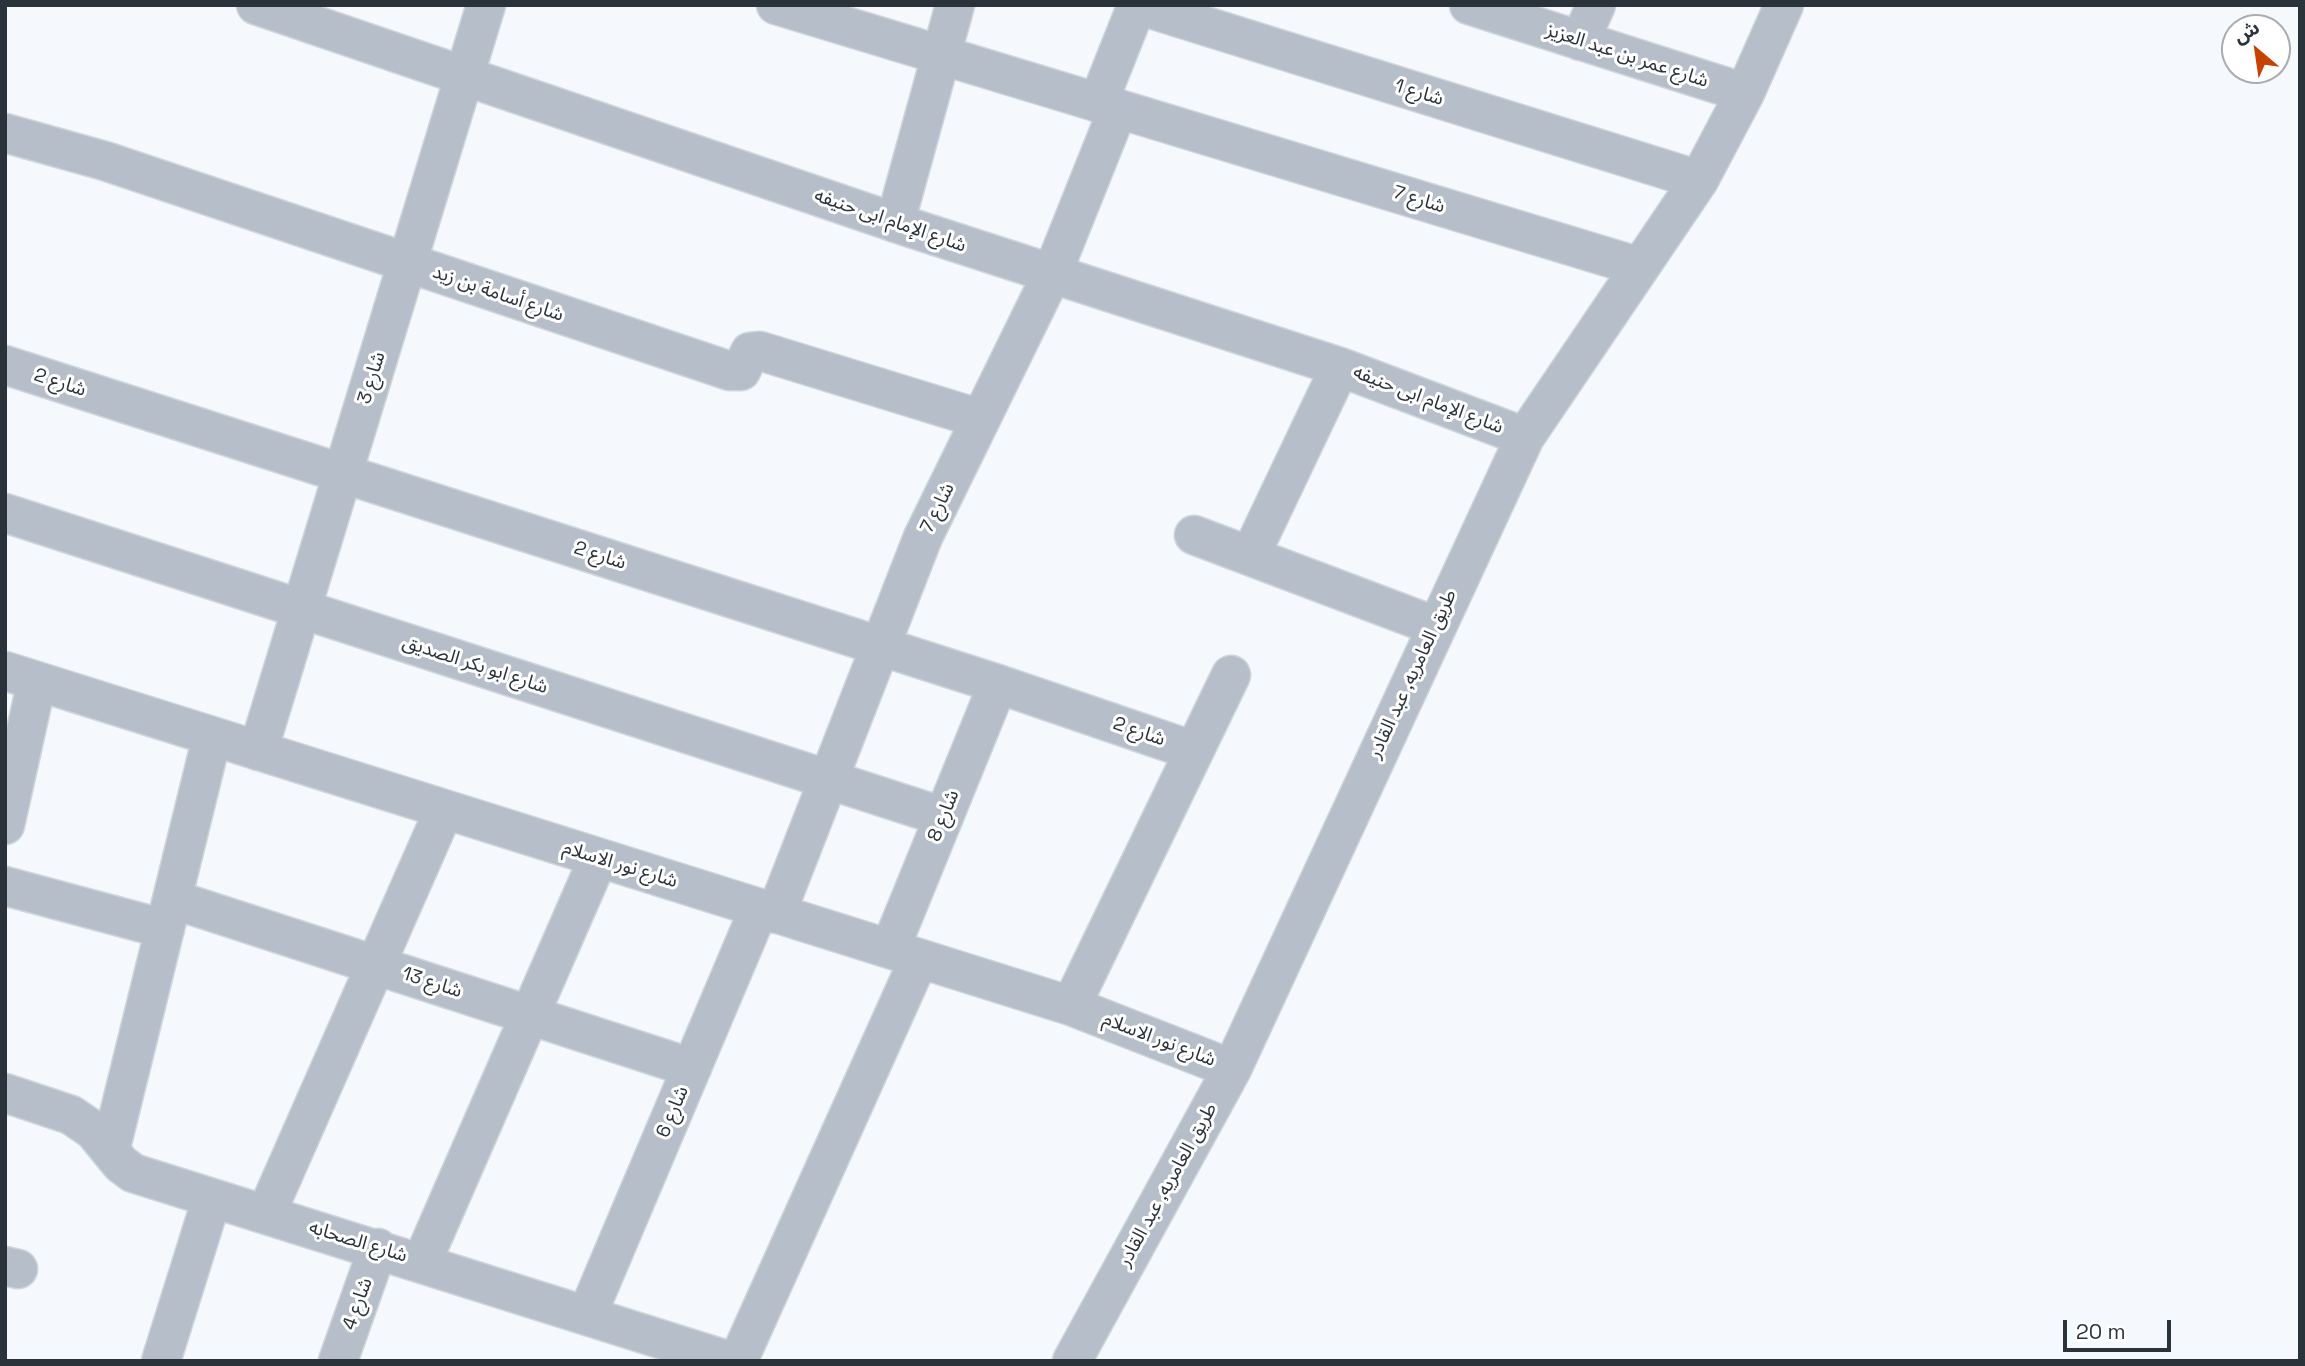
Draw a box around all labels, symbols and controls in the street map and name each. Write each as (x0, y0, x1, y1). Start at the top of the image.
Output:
north arrow (2221, 14, 2291, 84)
text: ش (2229, 15, 2264, 49)
street label: شارع عمر بن عبد العزيز (1543, 19, 1711, 93)
street label: شارع 1 (1392, 75, 1446, 111)
street label: شارع 7 (1391, 181, 1447, 219)
street label: شارع الإمام ابى حنيفه (811, 184, 969, 258)
street label: شارع أسامة بن زيد (430, 261, 566, 327)
street label: شارع 3 (353, 349, 391, 407)
street label: شارع الإمام ابى حنيفه (1350, 361, 1506, 439)
street label: شارع 2 (31, 364, 89, 402)
street label: شارع 7 (916, 479, 960, 537)
street label: شارع 2 (571, 537, 629, 575)
street label: طريق العامريه, عبد القادر (1364, 586, 1462, 762)
street label: شارع ابو بكر الصديق (400, 631, 550, 699)
street label: شارع 2 (1110, 713, 1168, 751)
street label: شارع 8 (923, 787, 965, 845)
street label: شارع نور الاسلام (560, 837, 680, 893)
street label: شارع 13 (399, 963, 465, 1003)
street label: شارع نور الاسلام (1099, 1008, 1219, 1072)
street label: شارع 6 (652, 1083, 694, 1141)
street label: طريق العامريه, عبد القادر (1114, 1099, 1222, 1271)
street label: شارع الصحابه (306, 1216, 410, 1268)
street label: شارع 4 (338, 1275, 378, 1333)
scale bar (2067, 1306, 2176, 1350)
text: 20 m (2076, 1318, 2126, 1345)

